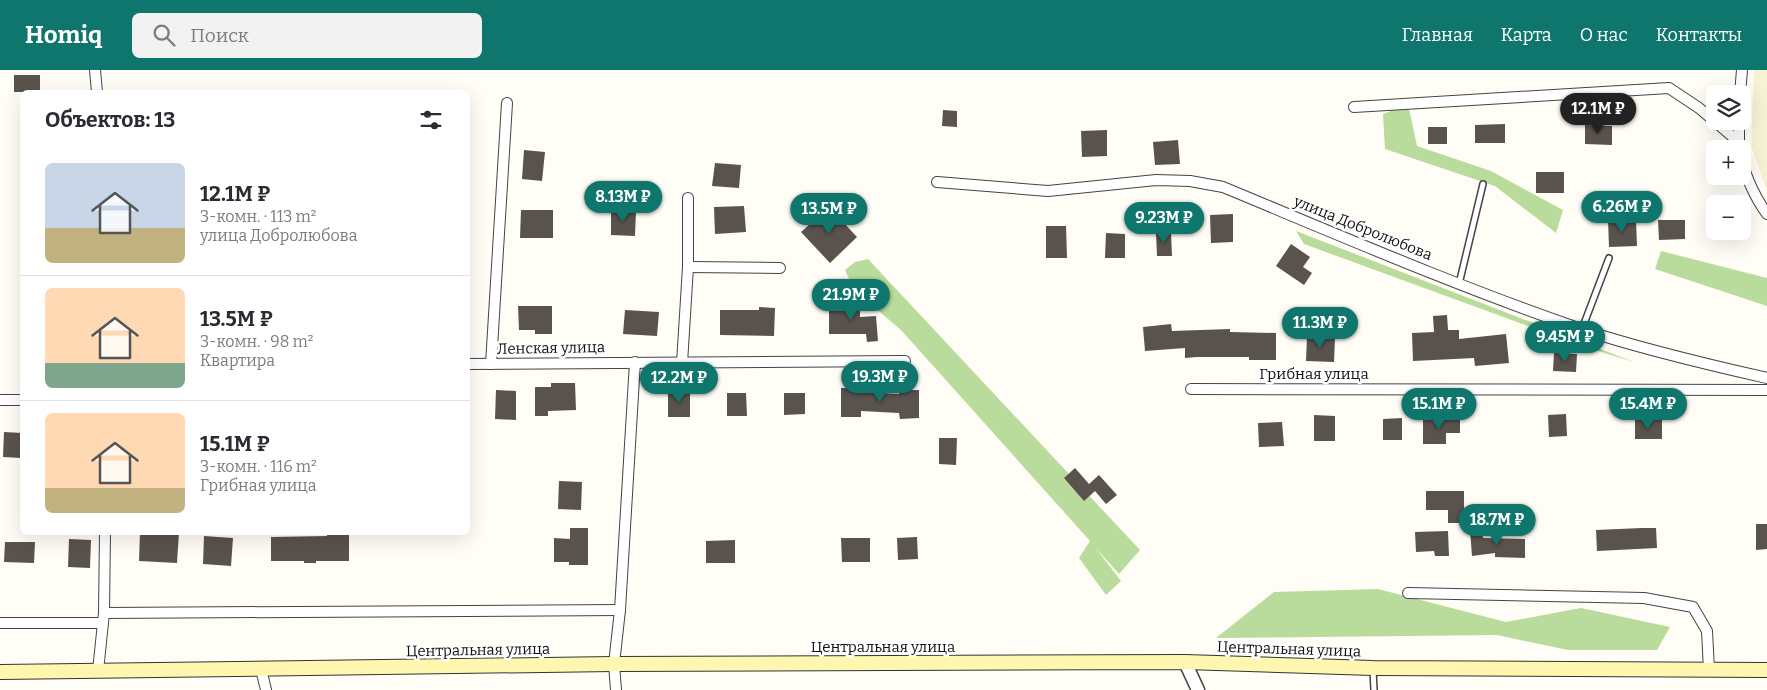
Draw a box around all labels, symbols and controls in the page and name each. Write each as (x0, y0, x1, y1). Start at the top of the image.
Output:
search box (132, 13, 482, 58)
text: Homiq (25, 21, 102, 49)
icon: search (150, 21, 178, 49)
text: Поиск (190, 24, 249, 47)
text: Главная (1402, 24, 1473, 46)
text: Карта (1501, 24, 1552, 46)
text: О нас (1580, 24, 1628, 46)
text: Контакты (1656, 24, 1742, 46)
map controls (1706, 85, 1751, 240)
button: layers (1706, 85, 1751, 130)
pin: 12.1M ₽ (1552, 92, 1644, 135)
text: 12.1M ₽ (1571, 99, 1625, 118)
icon: filters (417, 106, 445, 134)
text: Объектов: 13 (45, 107, 175, 133)
button: + (1706, 140, 1751, 185)
pin: 8.13M ₽ (577, 180, 669, 223)
text: 12.1M ₽ (200, 181, 270, 207)
icon: home (85, 183, 145, 243)
text: 8.13M ₽ (595, 187, 651, 206)
pin: 6.26M ₽ (1576, 190, 1668, 233)
pin: 13.5M ₽ (783, 192, 875, 235)
street label: улица Добролюбова (1290, 192, 1435, 264)
button: − (1706, 195, 1751, 240)
text: 6.26M ₽ (1592, 197, 1652, 216)
text: 13.5M ₽ (801, 199, 857, 218)
pin: 9.23M ₽ (1118, 202, 1210, 244)
text: 3-комн. · 113 m² (200, 207, 317, 226)
text: 9.23M ₽ (1135, 208, 1193, 227)
text: улица Добролюбова (200, 226, 357, 245)
pin: 21.9M ₽ (805, 278, 897, 321)
text: 21.9M ₽ (823, 285, 879, 304)
text: 13.5M ₽ (200, 306, 273, 332)
pin: 11.3M ₽ (1274, 306, 1366, 349)
icon: home (85, 308, 145, 368)
text: 11.3M ₽ (1293, 313, 1347, 332)
pin: 9.45M ₽ (1519, 320, 1611, 363)
text: 9.45M ₽ (1536, 327, 1594, 346)
text: 3-комн. · 98 m² (200, 332, 313, 351)
street label: Ленская улица (497, 338, 605, 358)
text: Квартира (200, 351, 275, 370)
pin: 19.3M ₽ (834, 360, 926, 403)
pin: 12.2M ₽ (633, 362, 725, 404)
street label: Грибная улица (1259, 365, 1369, 383)
text: 19.3M ₽ (852, 367, 908, 386)
text: 12.2M ₽ (651, 368, 707, 387)
pin: 15.1M ₽ (1393, 388, 1485, 430)
pin: 15.4M ₽ (1602, 388, 1694, 430)
text: 15.1M ₽ (1412, 394, 1466, 413)
text: 15.4M ₽ (1620, 394, 1676, 413)
text: 15.1M ₽ (200, 431, 270, 457)
icon: home (85, 433, 145, 493)
text: 3-комн. · 116 m² (200, 457, 317, 476)
text: Грибная улица (200, 476, 317, 495)
pin: 18.7M ₽ (1451, 504, 1543, 546)
text: 18.7M ₽ (1470, 510, 1524, 529)
street label: Центральная улица (1217, 637, 1361, 661)
street label: Центральная улица (811, 638, 955, 656)
street label: Центральная улица (406, 640, 550, 660)

